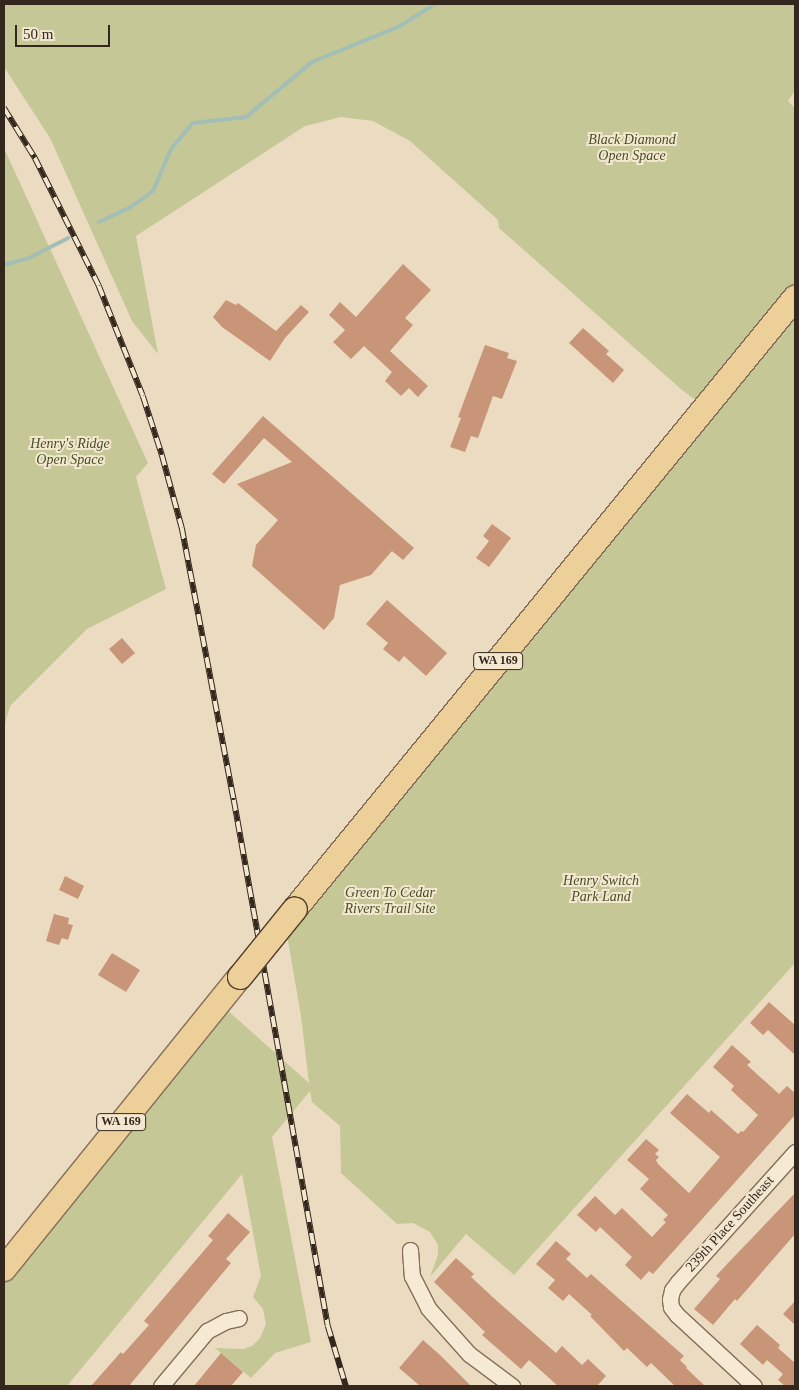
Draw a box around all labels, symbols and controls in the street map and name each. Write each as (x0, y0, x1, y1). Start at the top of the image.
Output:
scale bar (18, 15, 112, 47)
text: 50 m (23, 26, 53, 42)
park label: Black Diamond Open Space (588, 132, 676, 164)
park label: Henry's Ridge Open Space (30, 436, 110, 468)
road number: WA 169 (472, 651, 524, 670)
park label: Henry Switch Park Land (563, 873, 639, 906)
park label: Green To Cedar Rivers Trail Site (344, 885, 436, 918)
road number: WA 169 (95, 1112, 147, 1132)
street label: 239th Place Southeast (682, 1172, 778, 1276)

